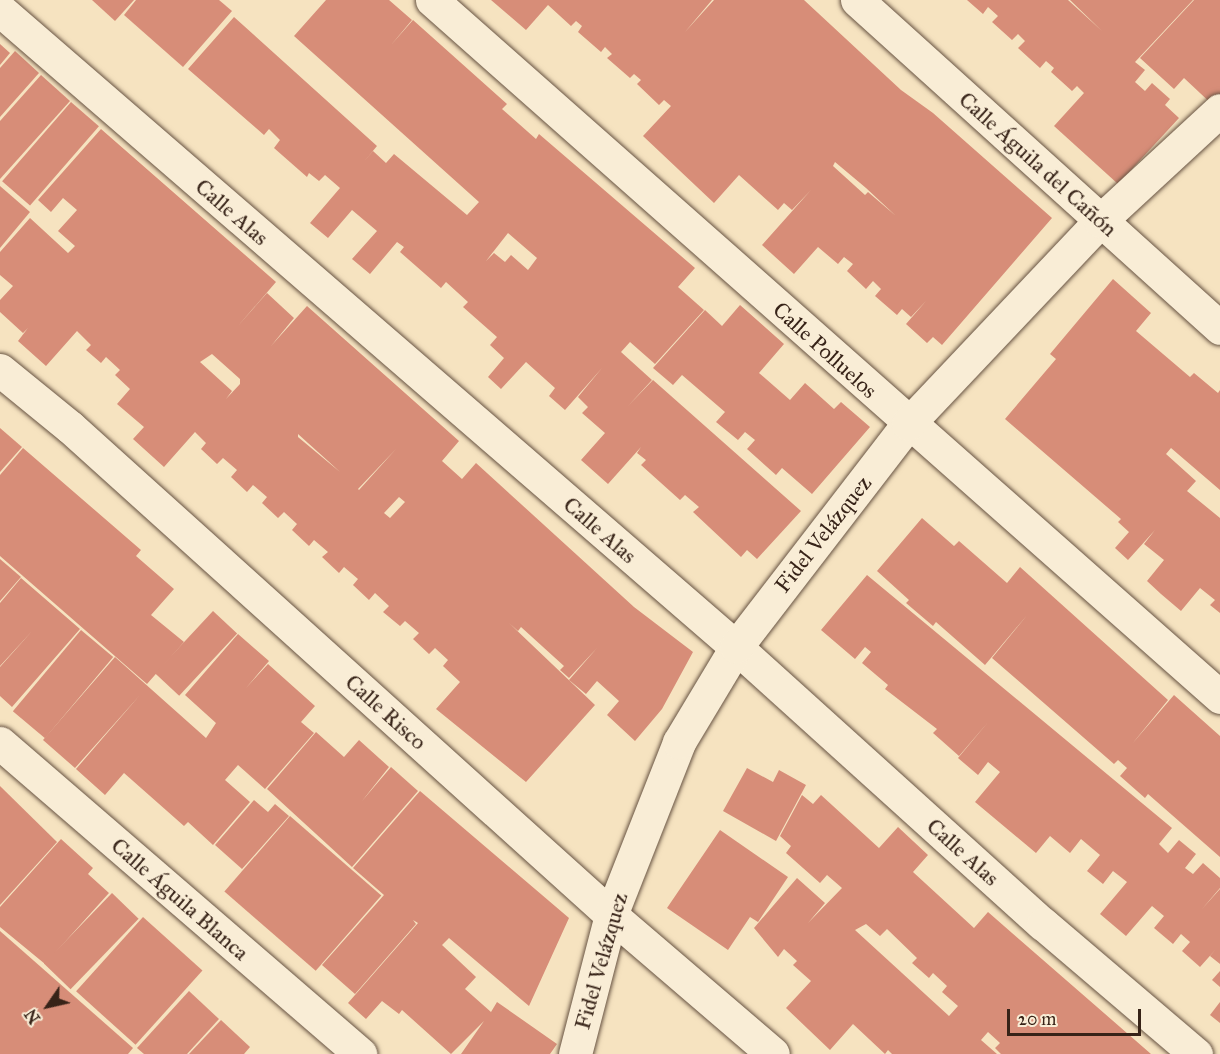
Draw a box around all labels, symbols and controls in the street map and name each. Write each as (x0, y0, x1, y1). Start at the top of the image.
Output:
street label: Calle Águila del Cañón (954, 86, 1122, 242)
street label: Calle Alas (190, 173, 274, 251)
street label: Calle Polluelos (767, 296, 883, 404)
street label: Fidel Velázquez (769, 470, 877, 598)
street label: Calle Alas (558, 491, 642, 569)
street label: Calle Risco (340, 669, 432, 755)
street label: Calle Alas (921, 813, 1005, 891)
street label: Calle Águila Blanca (106, 832, 254, 966)
street label: Fidel Velázquez (569, 890, 633, 1032)
north arrow (18, 976, 78, 1036)
scale bar (1010, 997, 1144, 1035)
text: N (21, 1005, 44, 1027)
text: 20 m (1018, 1008, 1056, 1030)

